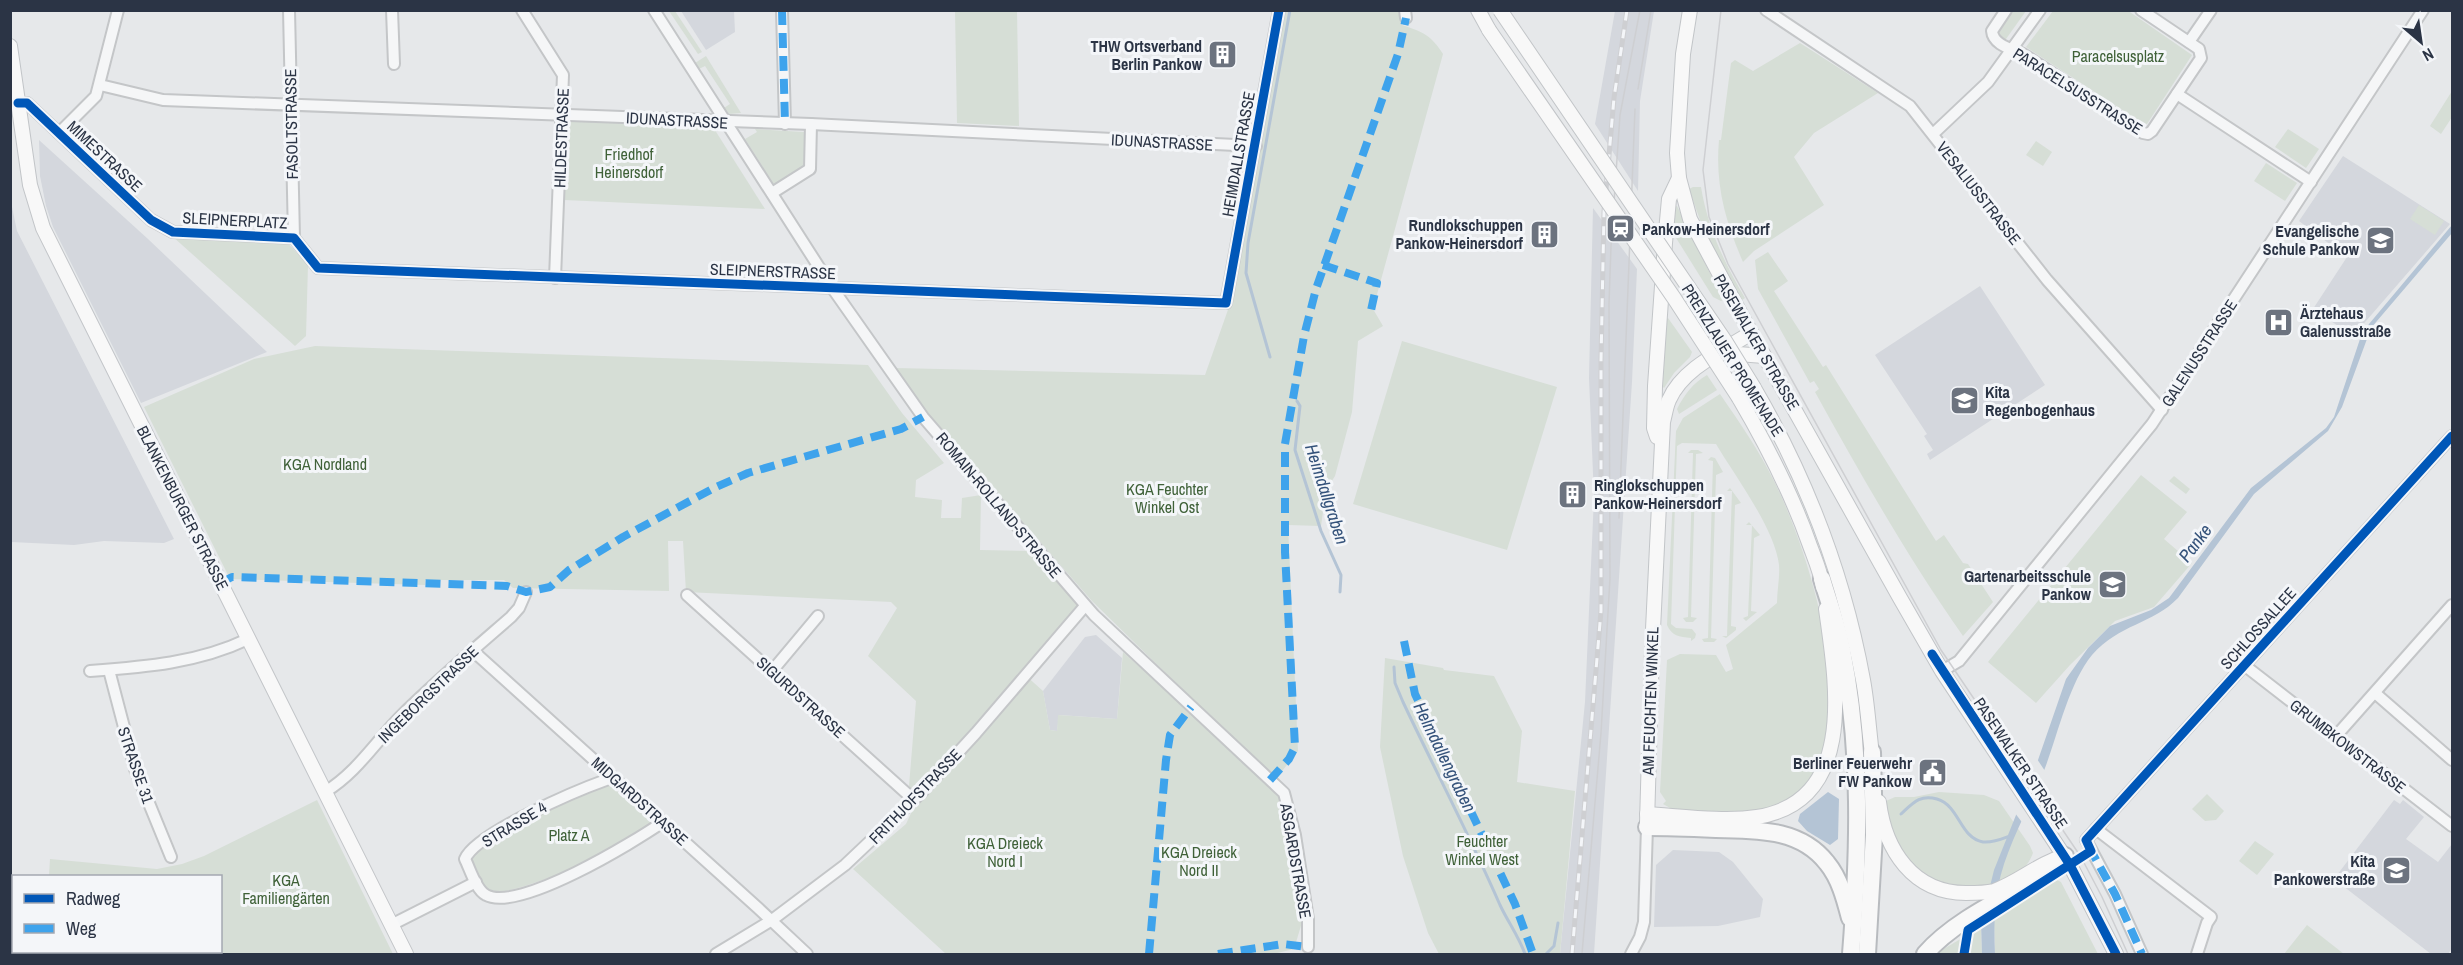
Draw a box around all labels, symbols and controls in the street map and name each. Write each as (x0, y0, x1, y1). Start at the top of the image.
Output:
north arrow (2391, 12, 2451, 72)
place label: THW Ortsverband Berlin Pankow (1090, 35, 1203, 75)
building icon: THW Ortsverband Berlin Pankow (1207, 39, 1239, 71)
street label: PARACELSUSSTRASSE (2009, 42, 2147, 140)
text: N (2419, 43, 2438, 67)
park label: Paracelsusplatz (2072, 45, 2165, 67)
street label: FASOLTSTRASSE (279, 69, 303, 179)
street label: HILDESTRASSE (548, 88, 574, 188)
street label: HEIMDALLSTRASSE (1216, 90, 1260, 218)
street label: IDUNASTRASSE (625, 106, 729, 134)
street label: MIMESTRASSE (63, 115, 147, 197)
street label: IDUNASTRASSE (1110, 128, 1214, 156)
street label: VESALIUSSTRASSE (1932, 137, 2026, 249)
park label: Friedhof Heinersdorf (595, 143, 664, 183)
street label: SLEIPNERPLATZ (182, 206, 288, 234)
station icon: Pankow-Heinersdorf (1605, 213, 1637, 245)
place label: Rundlokschuppen Pankow-Heinersdorf (1395, 214, 1524, 254)
building icon: Rundlokschuppen Pankow-Heinersdorf (1528, 218, 1560, 250)
place label: Pankow-Heinersdorf (1642, 218, 1770, 240)
place label: Evangelische Schule Pankow (2263, 220, 2360, 260)
school or university icon: Evangelische Schule Pankow (2364, 224, 2396, 256)
street label: SLEIPNERSTRASSE (710, 258, 836, 284)
street label: PASEWALKER STRASSE (1709, 270, 1805, 414)
street label: PRENZLAUER PROMENADE (1677, 279, 1789, 441)
street label: GALENUSSTRASSE (2156, 295, 2242, 411)
place label: Ärztehaus Galenusstraße (2300, 302, 2391, 342)
hospital icon: Ärztehaus Galenusstraße (2263, 306, 2295, 338)
place label: Kita Regenbogenhaus (1985, 381, 2095, 421)
school or university icon: Kita Regenbogenhaus (1948, 385, 1980, 417)
street label: BLANKENBURGER STRASSE (132, 422, 234, 594)
street label: ROMAIN-ROLLAND-STRASSE (931, 427, 1067, 583)
water label: Heimdallgraben (1299, 441, 1355, 547)
park label: KGA Nordland (283, 453, 367, 475)
place label: Ringlokschuppen Pankow-Heinersdorf (1594, 474, 1722, 514)
park label: KGA Feuchter Winkel Ost (1126, 478, 1209, 518)
building icon: Ringlokschuppen Pankow-Heinersdorf (1557, 478, 1589, 510)
water label: Panke (2172, 519, 2218, 567)
place label: Gartenarbeitsschule Pankow (1964, 565, 2092, 605)
school or university icon: Gartenarbeitsschule Pankow (2096, 569, 2128, 601)
street label: SCHLOSSALLEE (2215, 582, 2301, 674)
street label: AM FEUCHTEN WINKEL (1636, 626, 1664, 777)
street label: INGEBORGSTRASSE (373, 640, 483, 748)
street label: SIGURDSTRASSE (752, 651, 850, 743)
street label: PASEWALKER STRASSE (1969, 693, 2073, 833)
street label: GRUMBKOWSTRASSE (2286, 694, 2410, 798)
water label: Helmdallengraben (1408, 698, 1482, 816)
street label: STRASSE 31 (113, 724, 160, 807)
street label: FRITHJOFSTRASSE (864, 744, 966, 848)
street label: MIDGARDSTRASSE (587, 752, 693, 850)
place label: Berliner Feuerwehr FW Pankow (1793, 752, 1913, 792)
public building icon: Berliner Feuerwehr FW Pankow (1917, 756, 1949, 788)
street label: STRASSE 4 (477, 796, 551, 852)
street label: ASGARDSTRASSE (1275, 801, 1317, 920)
park label: Platz A (549, 824, 590, 846)
park label: Feuchter Winkel West (1445, 830, 1519, 870)
park label: KGA Dreieck Nord I (967, 832, 1043, 872)
park label: KGA Dreieck Nord II (1161, 841, 1237, 881)
place label: Kita Pankowerstraße (2274, 850, 2376, 890)
school or university icon: Kita Pankowerstraße (2380, 854, 2412, 886)
park label: KGA Familiengärten (242, 869, 330, 909)
legend (12, 875, 222, 953)
text: Radweg (66, 886, 121, 911)
text: Weg (66, 916, 97, 941)

